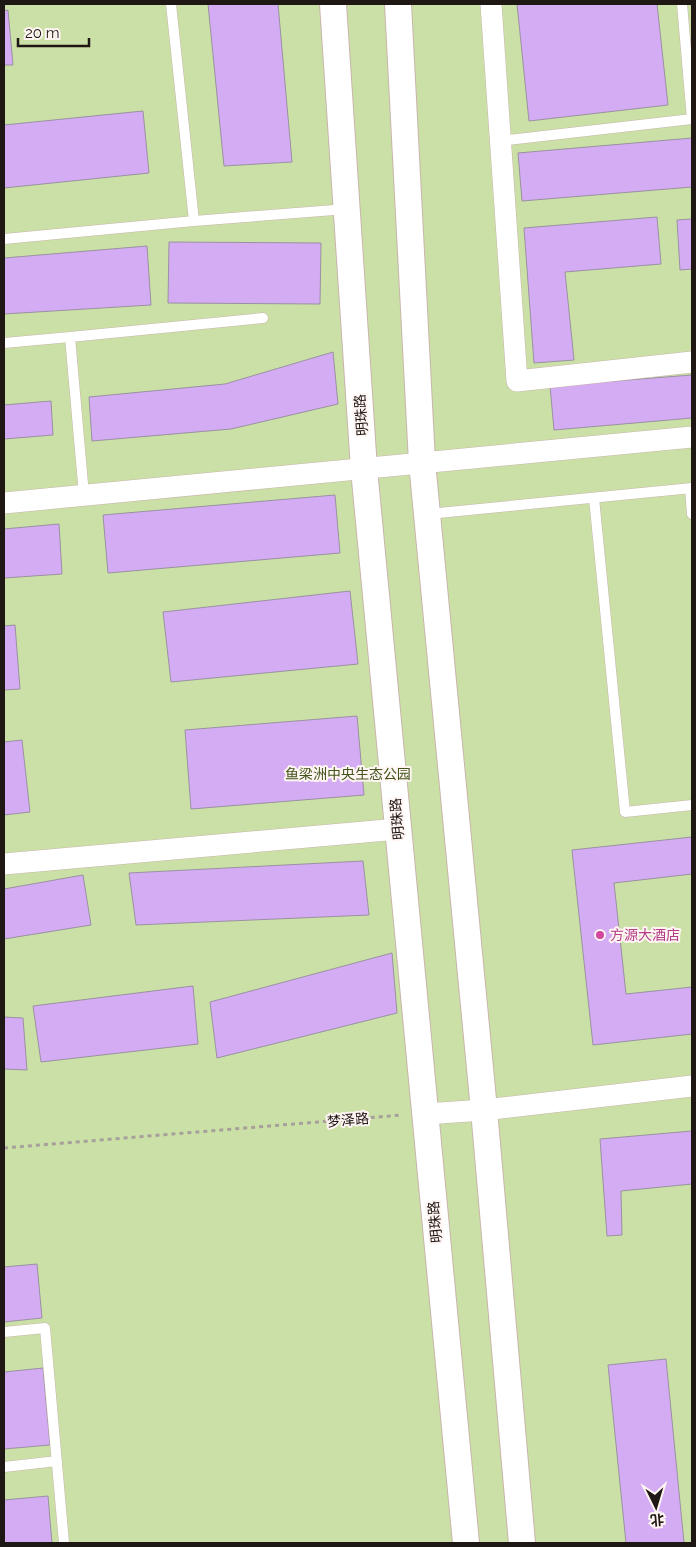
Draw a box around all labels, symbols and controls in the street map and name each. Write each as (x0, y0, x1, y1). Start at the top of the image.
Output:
scale bar (18, 15, 89, 47)
text: 20 m (25, 24, 60, 42)
street label: 明珠路 (352, 393, 370, 437)
park label: 鱼梁洲中央生态公园 (285, 766, 411, 782)
street label: 明珠路 (387, 797, 407, 841)
place label: 方源大酒店 (610, 927, 680, 943)
marker: 方源大酒店 (594, 929, 606, 941)
street label: 梦泽路 (326, 1110, 370, 1130)
street label: 明珠路 (425, 1200, 445, 1244)
north arrow (631, 1482, 681, 1532)
text: 北 (649, 1511, 665, 1529)

